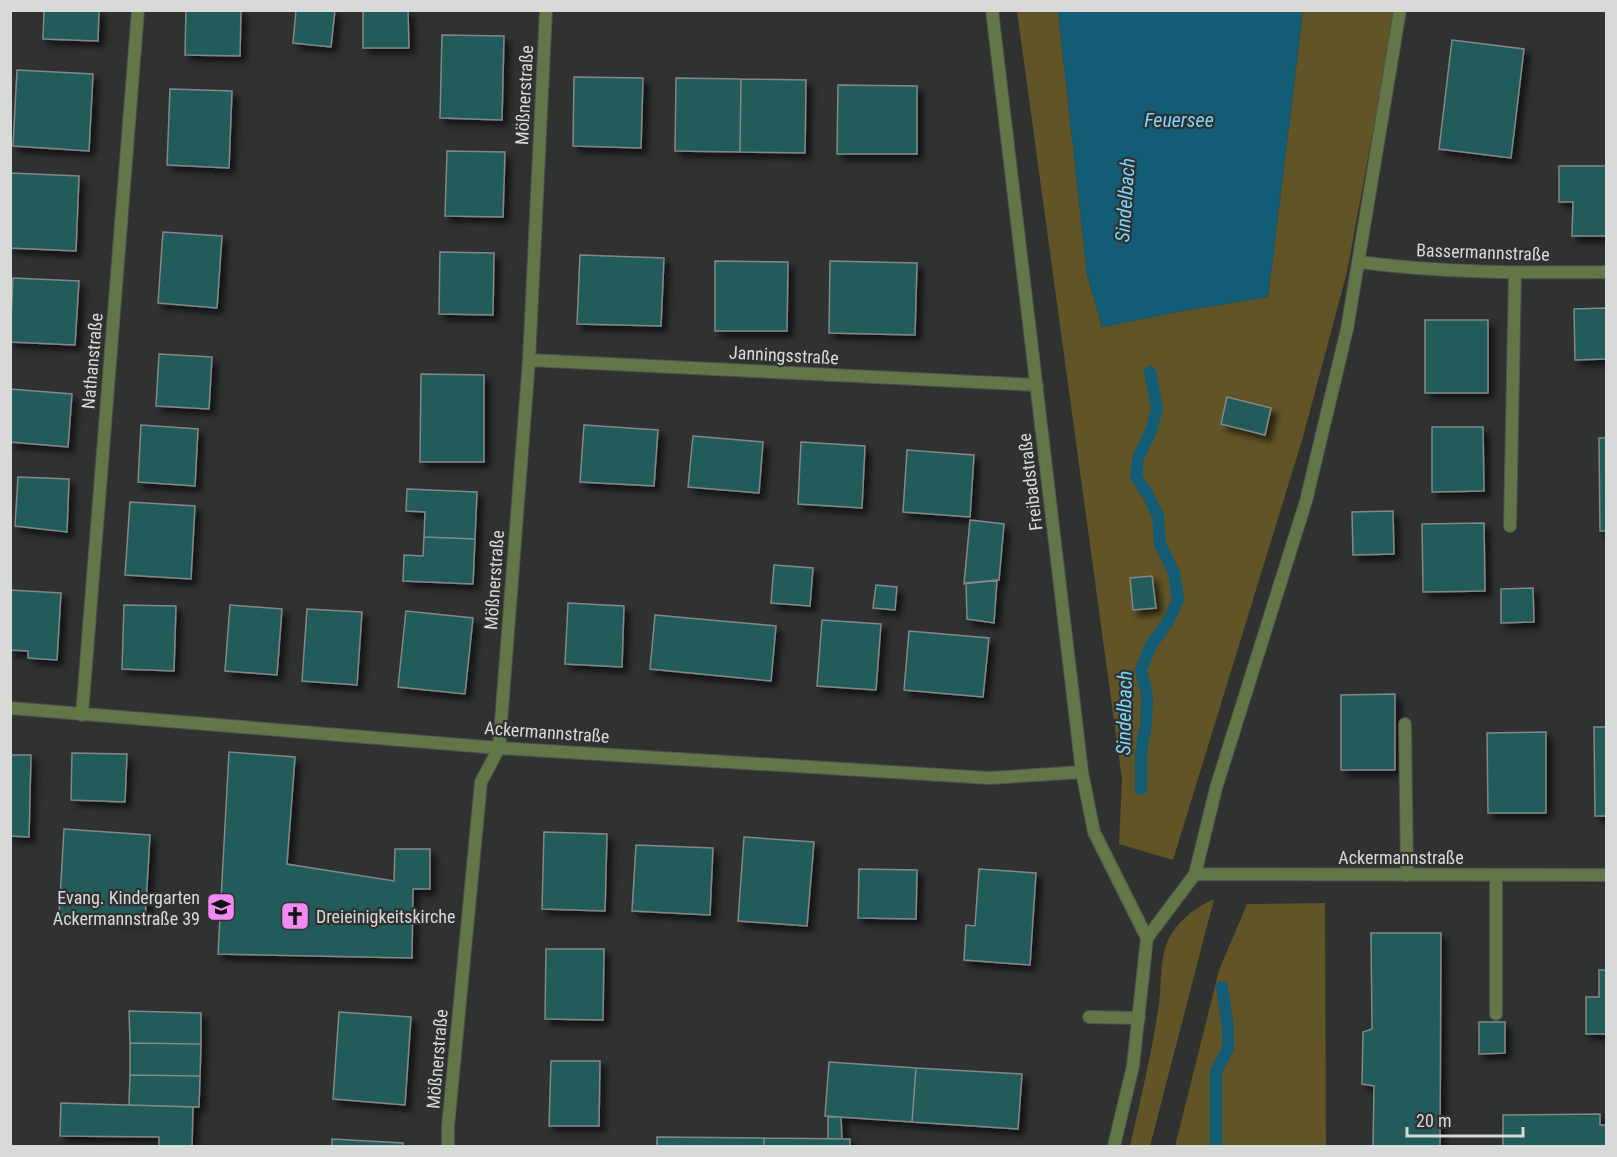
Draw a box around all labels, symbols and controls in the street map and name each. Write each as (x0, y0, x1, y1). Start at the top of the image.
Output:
street label: Mößnerstraße (511, 45, 537, 145)
water label: Feuersee (1144, 108, 1214, 132)
water label: Sindelbach (1110, 157, 1140, 243)
street label: Bassermannstraße (1416, 239, 1550, 265)
street label: Nathanstraße (77, 312, 107, 410)
street label: Janningsstraße (729, 342, 839, 368)
street label: Freibadstraße (1014, 432, 1046, 532)
street label: Mößnerstraße (480, 529, 508, 631)
water label: Sindelbach (1111, 671, 1137, 755)
street label: Ackermannstraße (484, 717, 610, 747)
street label: Ackermannstraße (1338, 847, 1464, 868)
place label: Evang. Kindergarten Ackermannstraße 39 (53, 887, 200, 929)
school or university icon: Evang. Kindergarten Ackermannstraße 39 (205, 891, 237, 923)
church icon: Dreieinigkeitskirche (279, 900, 311, 932)
place label: Dreieinigkeitskirche (316, 906, 456, 927)
street label: Mößnerstraße (422, 1008, 452, 1110)
scale bar (1407, 1100, 1522, 1138)
text: 20 m (1416, 1110, 1451, 1131)

